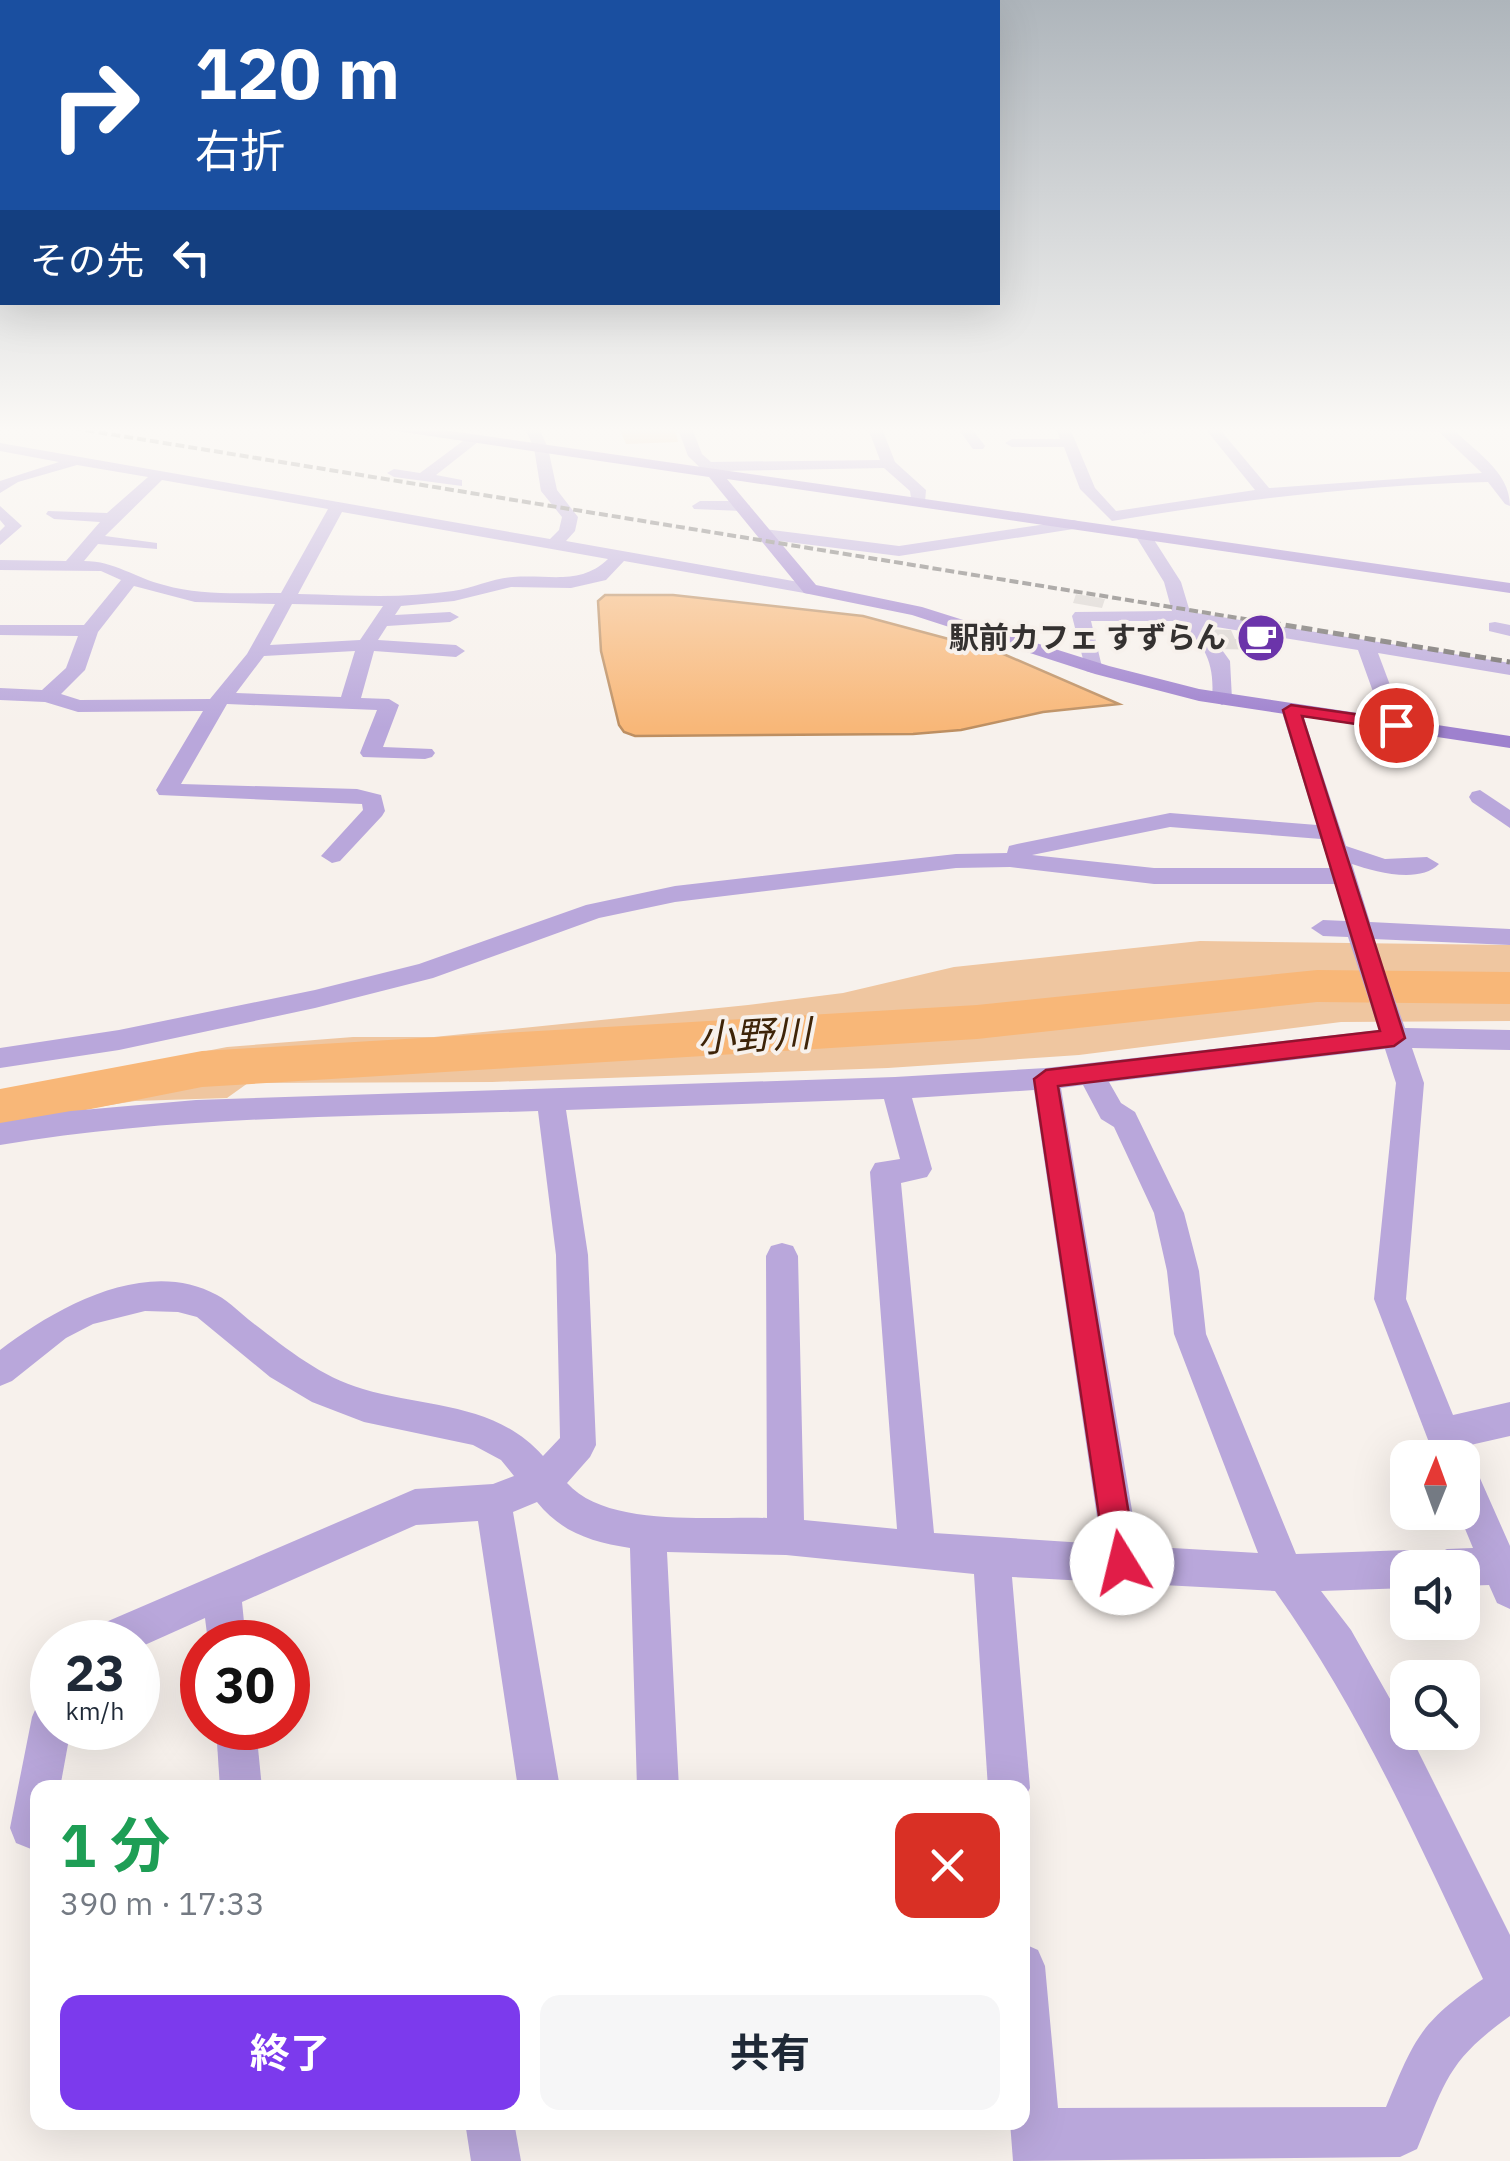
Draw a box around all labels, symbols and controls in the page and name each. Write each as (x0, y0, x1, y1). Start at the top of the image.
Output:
text: 120 m (195, 27, 400, 118)
icon: right (30, 40, 160, 170)
text: 右折 (195, 121, 285, 179)
icon: left (164, 230, 219, 285)
text: その先 (30, 235, 144, 284)
cafe icon: 駅前カフェ すずらん (1235, 612, 1287, 664)
place label: 駅前カフェ すずらん (949, 617, 1226, 656)
pin (1354, 683, 1439, 768)
icon: arrive (1369, 698, 1424, 753)
water label: 小野川 (696, 1007, 816, 1062)
north arrow (1390, 1440, 1480, 1530)
map controls (1390, 1440, 1480, 1750)
position arrow (1070, 1511, 1174, 1615)
button: sound (1390, 1550, 1480, 1640)
speed limit sign: 30 (180, 1620, 310, 1750)
text: 23 (65, 1640, 125, 1705)
button: search (1390, 1660, 1480, 1750)
text: km/h (66, 1694, 124, 1727)
text: 1 分 (60, 1805, 170, 1884)
button: close (895, 1813, 1000, 1918)
text: 390 m · 17:33 (60, 1882, 265, 1924)
button: 終了 (60, 1995, 520, 2110)
button: 共有 (540, 1995, 1000, 2110)

